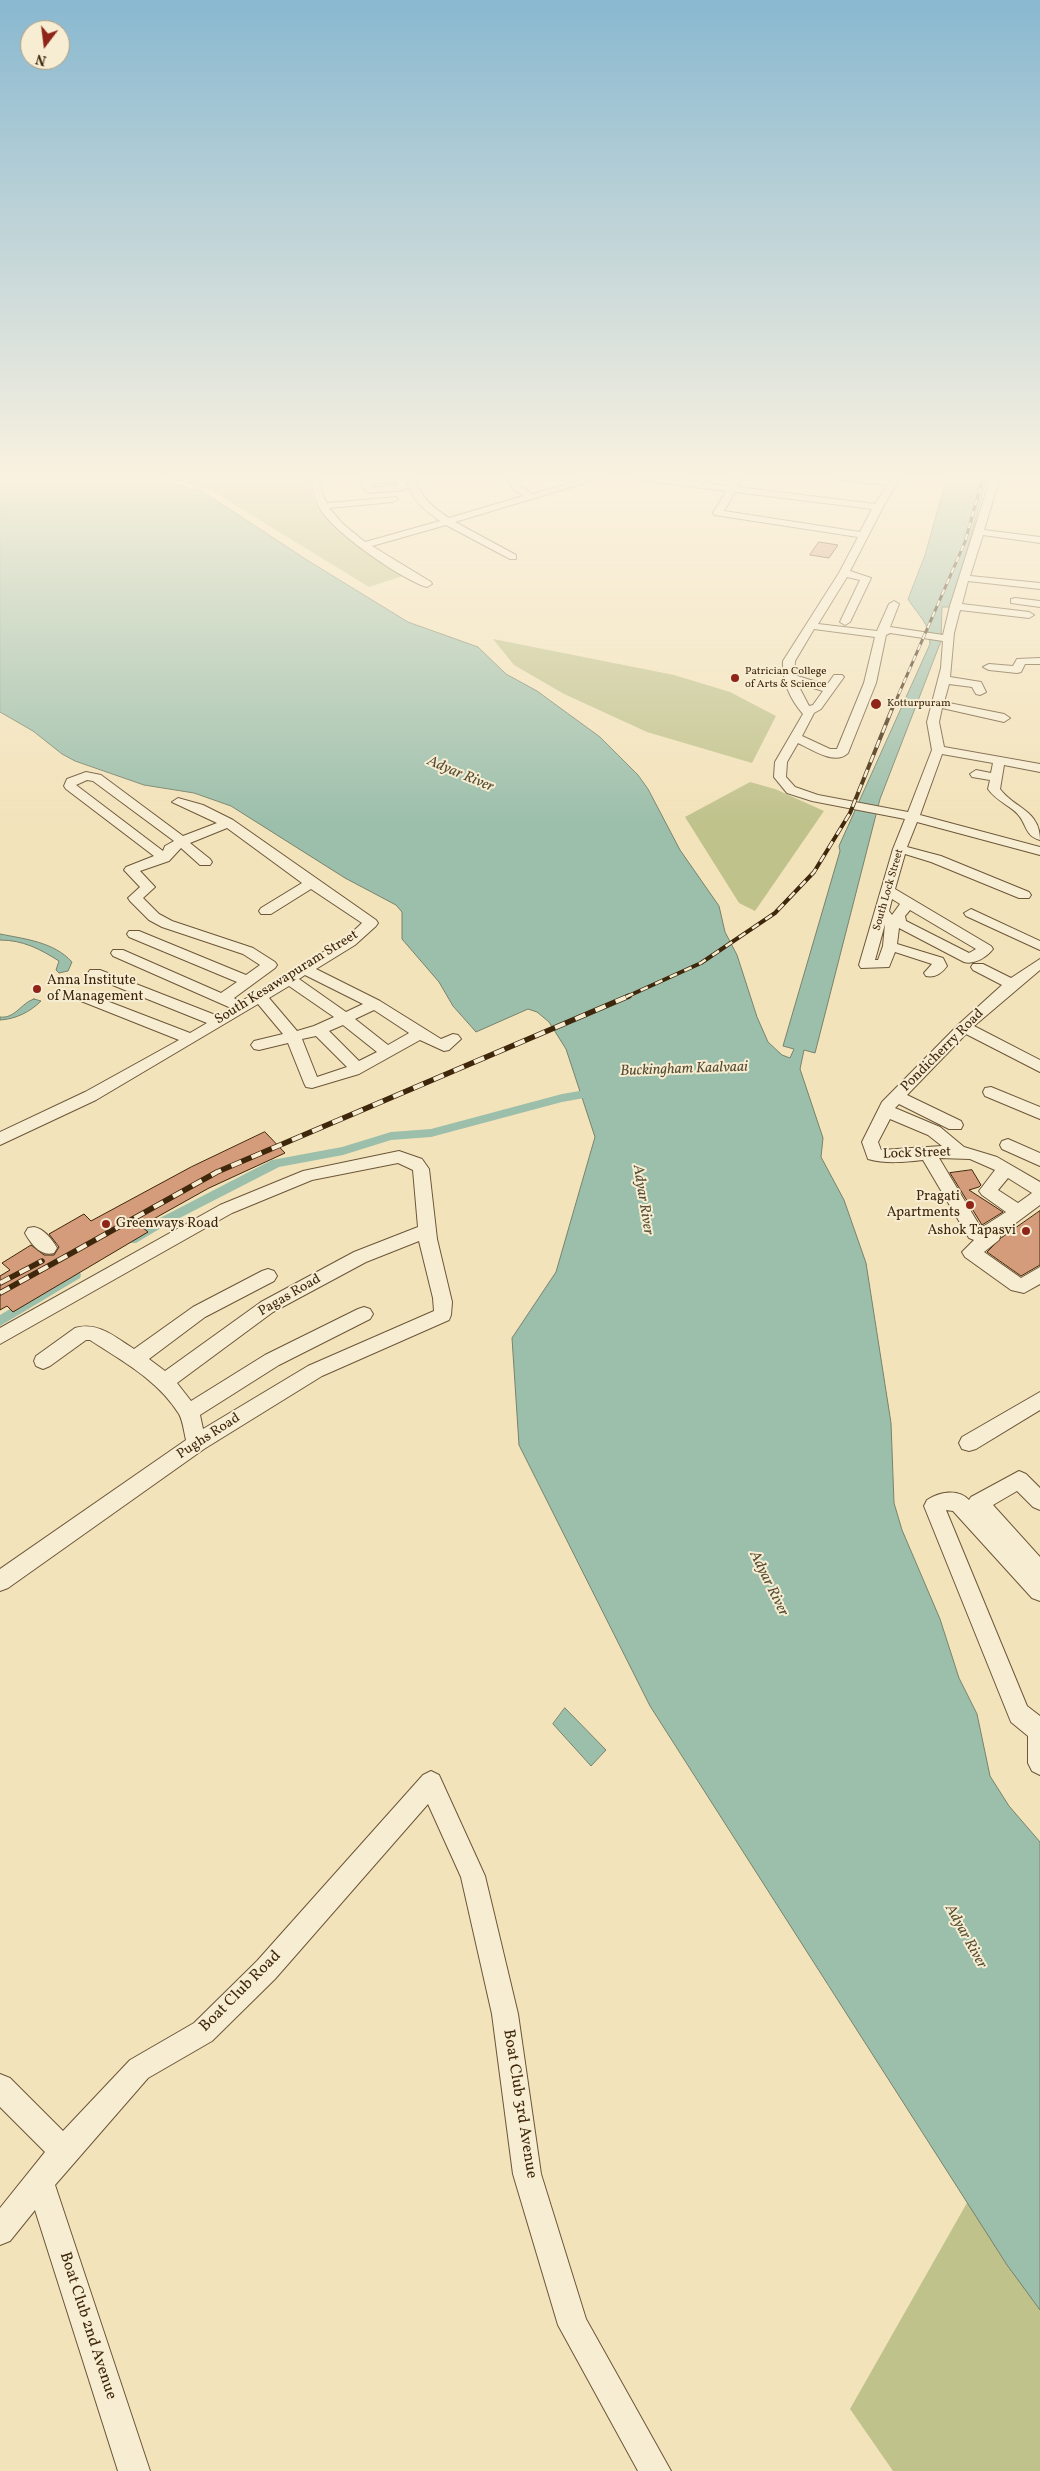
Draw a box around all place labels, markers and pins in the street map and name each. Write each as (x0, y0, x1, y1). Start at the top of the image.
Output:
place label: Patrician College of Arts & Science (745, 665, 827, 691)
marker: Patrician College of Arts & Science (729, 672, 741, 684)
marker: Kotturpuram (869, 697, 883, 711)
place label: Kotturpuram (887, 697, 951, 711)
place label: Anna Institute of Management (47, 973, 143, 1006)
marker: Anna Institute of Management (31, 983, 43, 995)
place label: Pragati Apartments (887, 1189, 960, 1222)
marker: Pragati Apartments (964, 1199, 976, 1211)
place label: Greenways Road (116, 1216, 219, 1232)
marker: Greenways Road (100, 1218, 112, 1230)
place label: Ashok Tapasvi (927, 1223, 1016, 1239)
marker: Ashok Tapasvi (1020, 1225, 1032, 1237)

